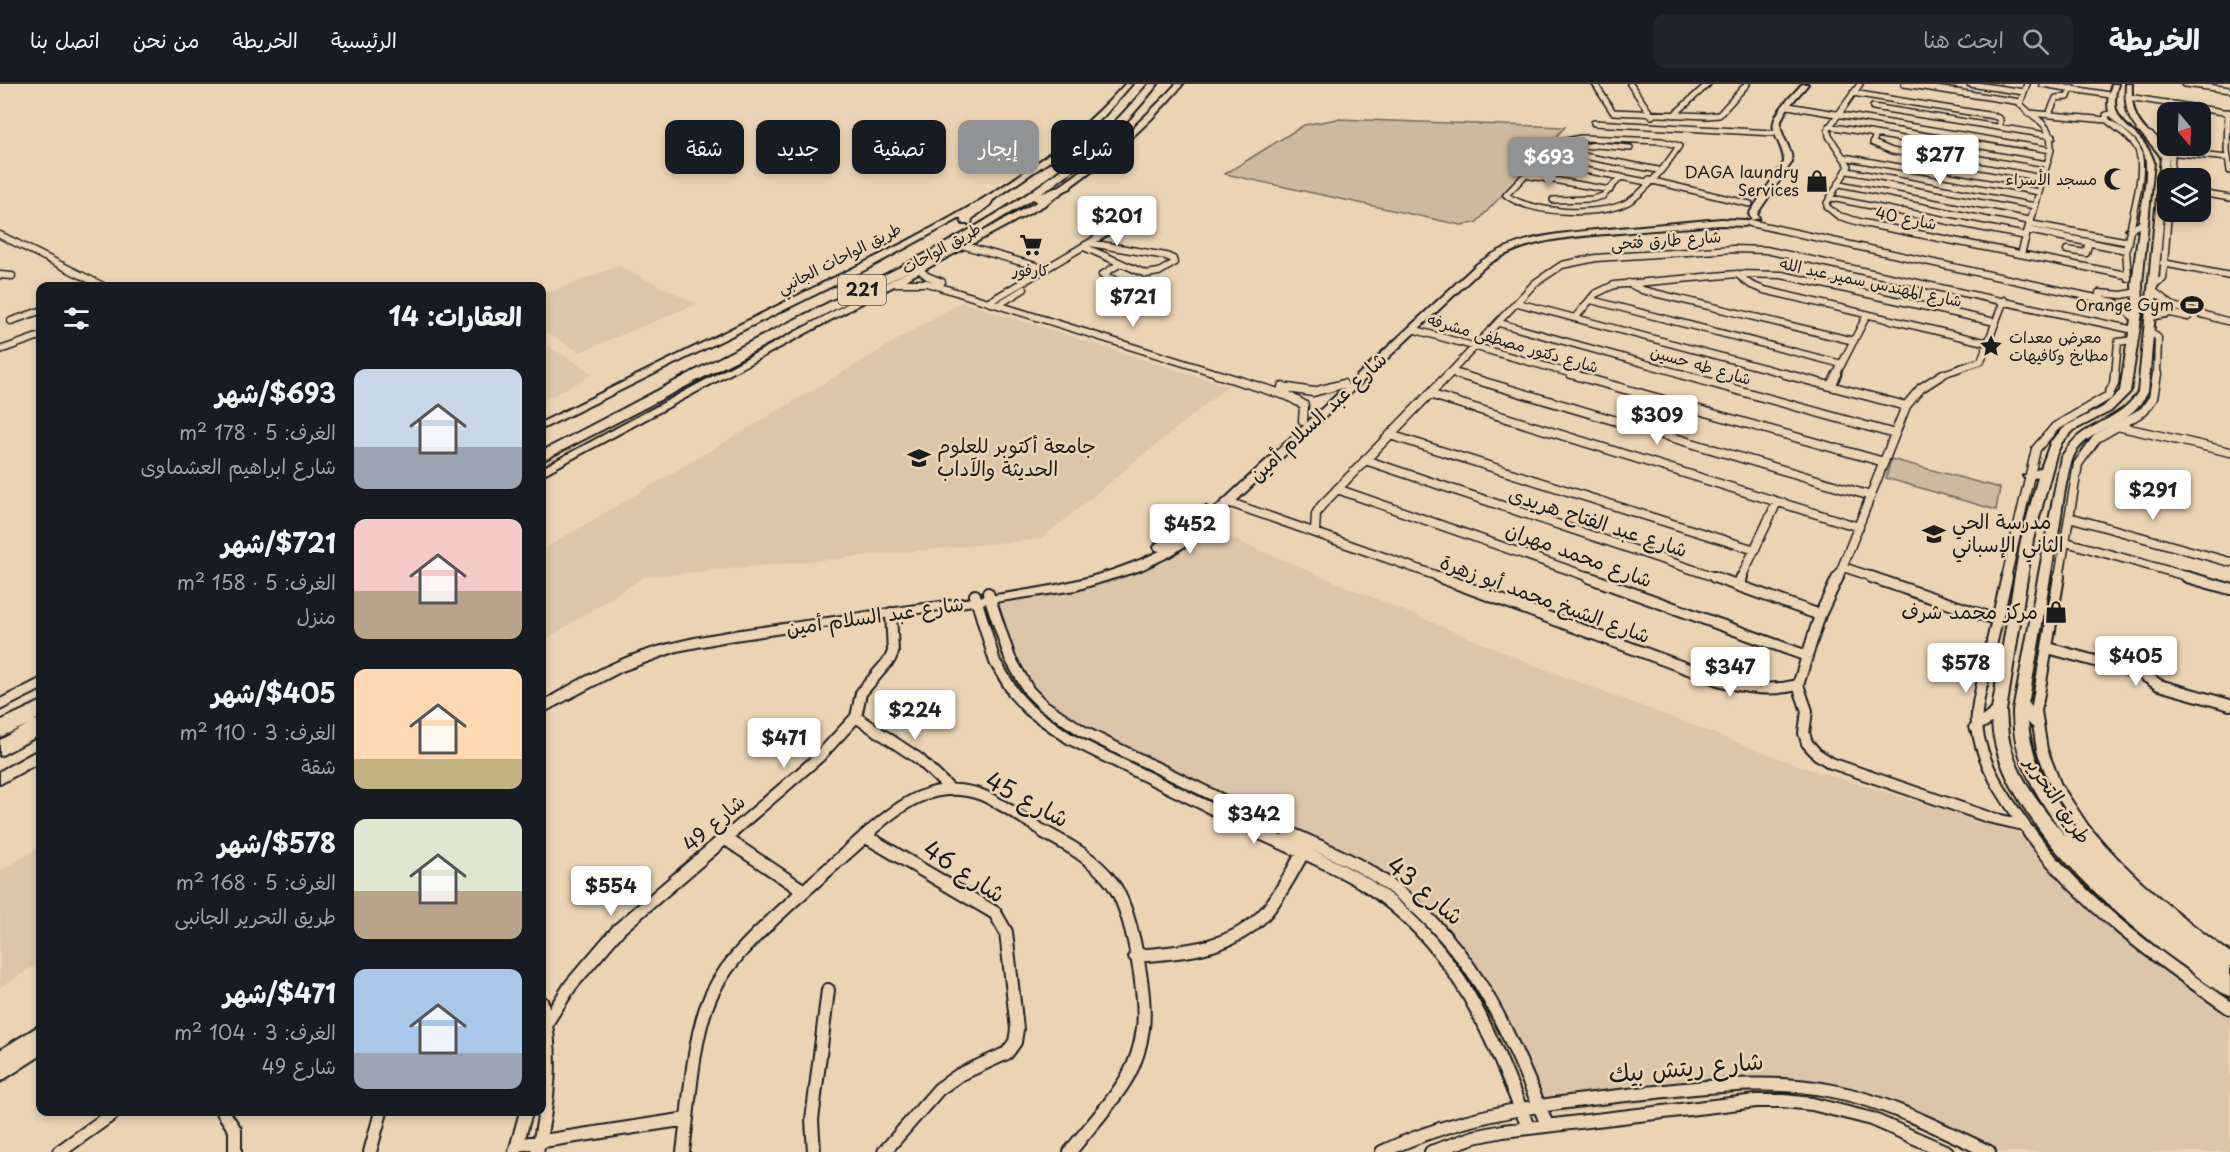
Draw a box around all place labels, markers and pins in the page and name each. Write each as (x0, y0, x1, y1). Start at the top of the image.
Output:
pin: $277 (1904, 135, 1976, 186)
pin: $693 (1513, 137, 1585, 188)
place label: DAGA laundry Services (1684, 159, 1799, 201)
place label: مسجد الأسراء (2006, 166, 2097, 190)
mosque icon: مسجد الأسراء (2102, 166, 2128, 192)
shop icon: DAGA laundry Services (1804, 168, 1830, 194)
pin: $201 (1081, 196, 1153, 247)
supermarket icon: كارفور (1018, 232, 1044, 258)
place label: كارفور (1012, 257, 1050, 281)
pin: $721 (1097, 277, 1169, 328)
place label: Orange Gym (2075, 292, 2174, 316)
sports icon: Orange Gym (2179, 292, 2205, 318)
place label: معرض معدات مطابخ وكافيهات (2009, 324, 2109, 366)
place icon: معرض معدات مطابخ وكافيهات (1978, 333, 2004, 359)
pin: $309 (1621, 395, 1693, 446)
place label: جامعة أكتوبر للعلوم الحديثة والآداب (937, 430, 1096, 483)
school or university icon: جامعة أكتوبر للعلوم الحديثة والآداب (906, 445, 932, 471)
pin: $291 (2117, 470, 2189, 521)
pin: $452 (1154, 504, 1226, 555)
place label: مدرسة الحي الثاني الإسباني (1952, 506, 2064, 563)
school or university icon: مدرسة الحي الثاني الإسباني (1921, 521, 1947, 547)
place label: مركز محمد شرف (1901, 596, 2038, 626)
shop icon: مركز محمد شرف (2043, 599, 2069, 625)
pin: $405 (2100, 636, 2172, 687)
pin: $578 (1930, 643, 2002, 694)
pin: $347 (1694, 647, 1766, 698)
pin: $224 (879, 690, 951, 741)
pin: $471 (748, 718, 820, 769)
pin: $342 (1218, 794, 1290, 845)
pin: $554 (575, 866, 647, 917)

